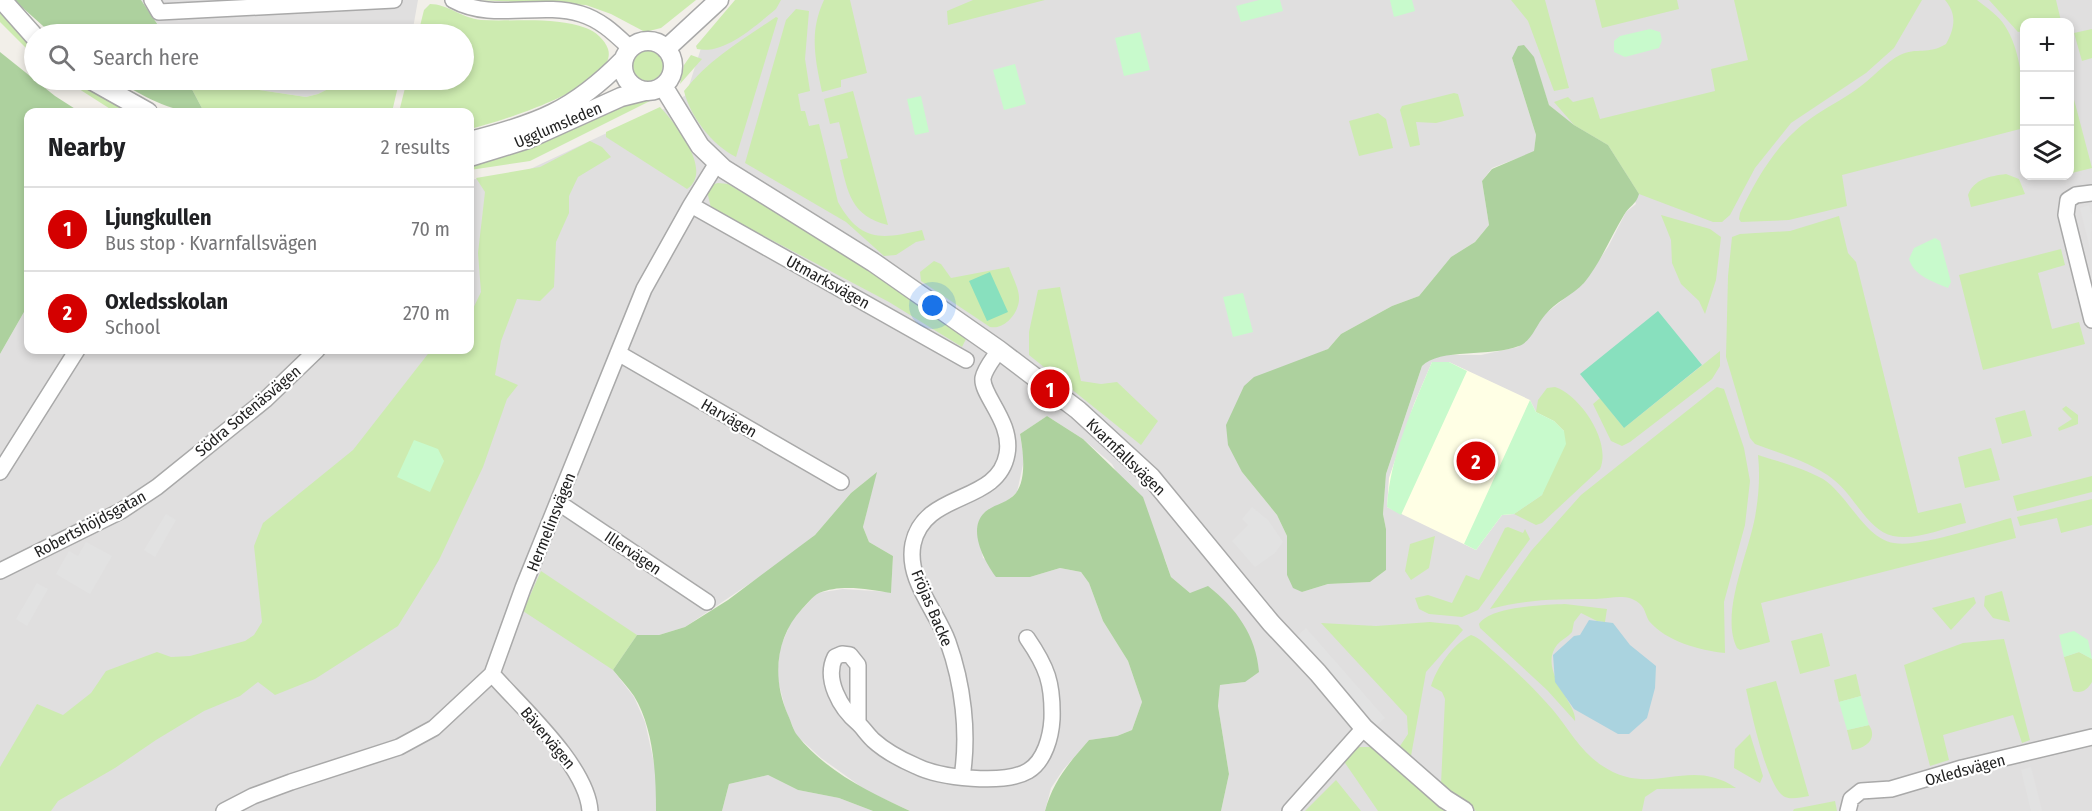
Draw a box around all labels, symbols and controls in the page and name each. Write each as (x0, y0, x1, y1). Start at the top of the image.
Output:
map controls (2020, 18, 2074, 180)
button: + (2020, 18, 2074, 72)
search box (24, 24, 474, 90)
icon: search (45, 41, 78, 74)
text: Search here (93, 44, 199, 71)
button: − (2020, 72, 2074, 126)
street label: Ugglumsleden (511, 98, 605, 152)
button: layers (2020, 126, 2074, 180)
text: Nearby (48, 132, 125, 163)
text: 2 results (381, 135, 450, 159)
text: Ljungkullen (105, 204, 211, 231)
text: 1 (63, 217, 72, 241)
text: 70 m (412, 217, 450, 241)
text: Bus stop · Kvarnfallsvägen (105, 231, 317, 255)
street label: Utmarksvägen (783, 251, 873, 313)
text: Oxledsskolan (105, 288, 228, 315)
your location (918, 291, 947, 320)
text: 2 (63, 301, 72, 325)
text: 270 m (403, 301, 450, 325)
text: School (105, 315, 160, 339)
street label: Södra Sotenäsvägen (191, 361, 305, 461)
pin: 1 (1030, 366, 1070, 412)
street label: Harvägen (698, 394, 760, 442)
street label: Kvarnfallsvägen (1083, 415, 1169, 499)
pin: 2 (1456, 438, 1496, 484)
street label: Hermelinsvägen (523, 470, 579, 574)
street label: Robertshöjdsgatan (31, 487, 149, 561)
street label: Illervägen (601, 527, 665, 579)
street label: Fröjas Backe (907, 567, 957, 649)
street label: Bävervägen (517, 703, 579, 773)
street label: Oxledsvägen (1923, 750, 2007, 790)

